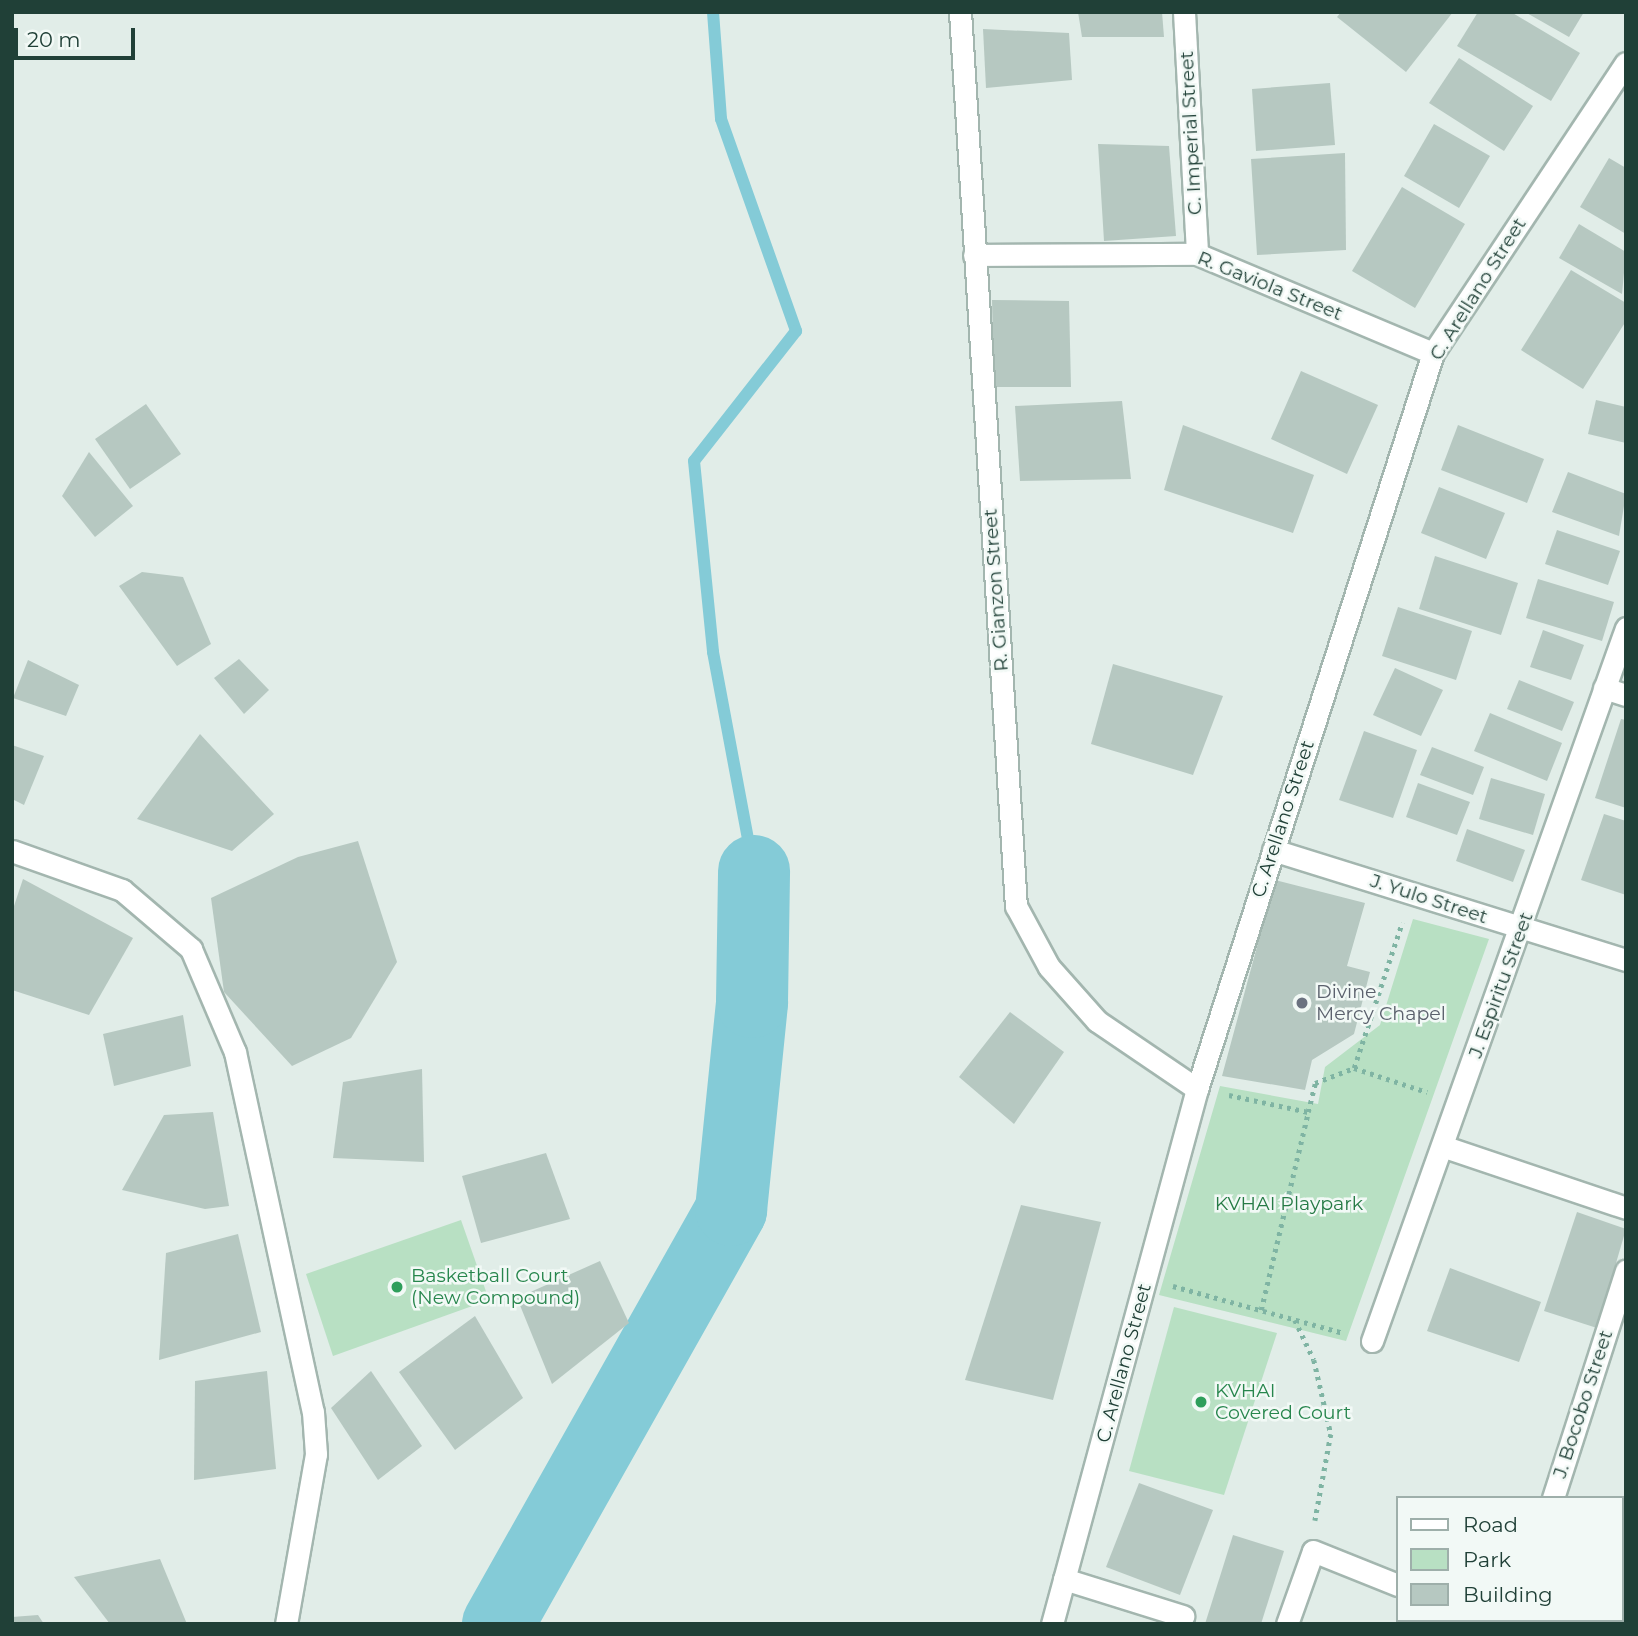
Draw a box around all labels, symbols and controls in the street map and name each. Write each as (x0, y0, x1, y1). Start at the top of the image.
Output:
scale bar (18, 14, 138, 58)
text: 20 m (27, 27, 81, 52)
street label: C. Imperial Street (1175, 50, 1207, 216)
street label: C. Arellano Street (1425, 213, 1531, 365)
street label: R. Gaviola Street (1194, 246, 1346, 326)
street label: R. Gianzon Street (979, 508, 1013, 672)
street label: C. Arellano Street (1247, 738, 1319, 900)
street label: J. Yulo Street (1367, 869, 1491, 929)
street label: J. Espiritu Street (1464, 909, 1538, 1061)
place label: Divine Mercy Chapel (1316, 981, 1446, 1025)
marker: Divine Mercy Chapel (1294, 995, 1310, 1011)
park label: KVHAI Playpark (1215, 1193, 1363, 1215)
place label: Basketball Court (New Compound) (411, 1265, 580, 1309)
marker: Basketball Court (New Compound) (389, 1279, 405, 1295)
street label: C. Arellano Street (1092, 1281, 1156, 1445)
street label: J. Bocobo Street (1548, 1327, 1618, 1481)
place label: KVHAI Covered Court (1215, 1380, 1351, 1424)
marker: KVHAI Covered Court (1193, 1394, 1209, 1410)
legend (1396, 1496, 1624, 1622)
text: Road (1463, 1512, 1518, 1537)
text: Park (1463, 1547, 1511, 1572)
text: Building (1463, 1582, 1553, 1607)

